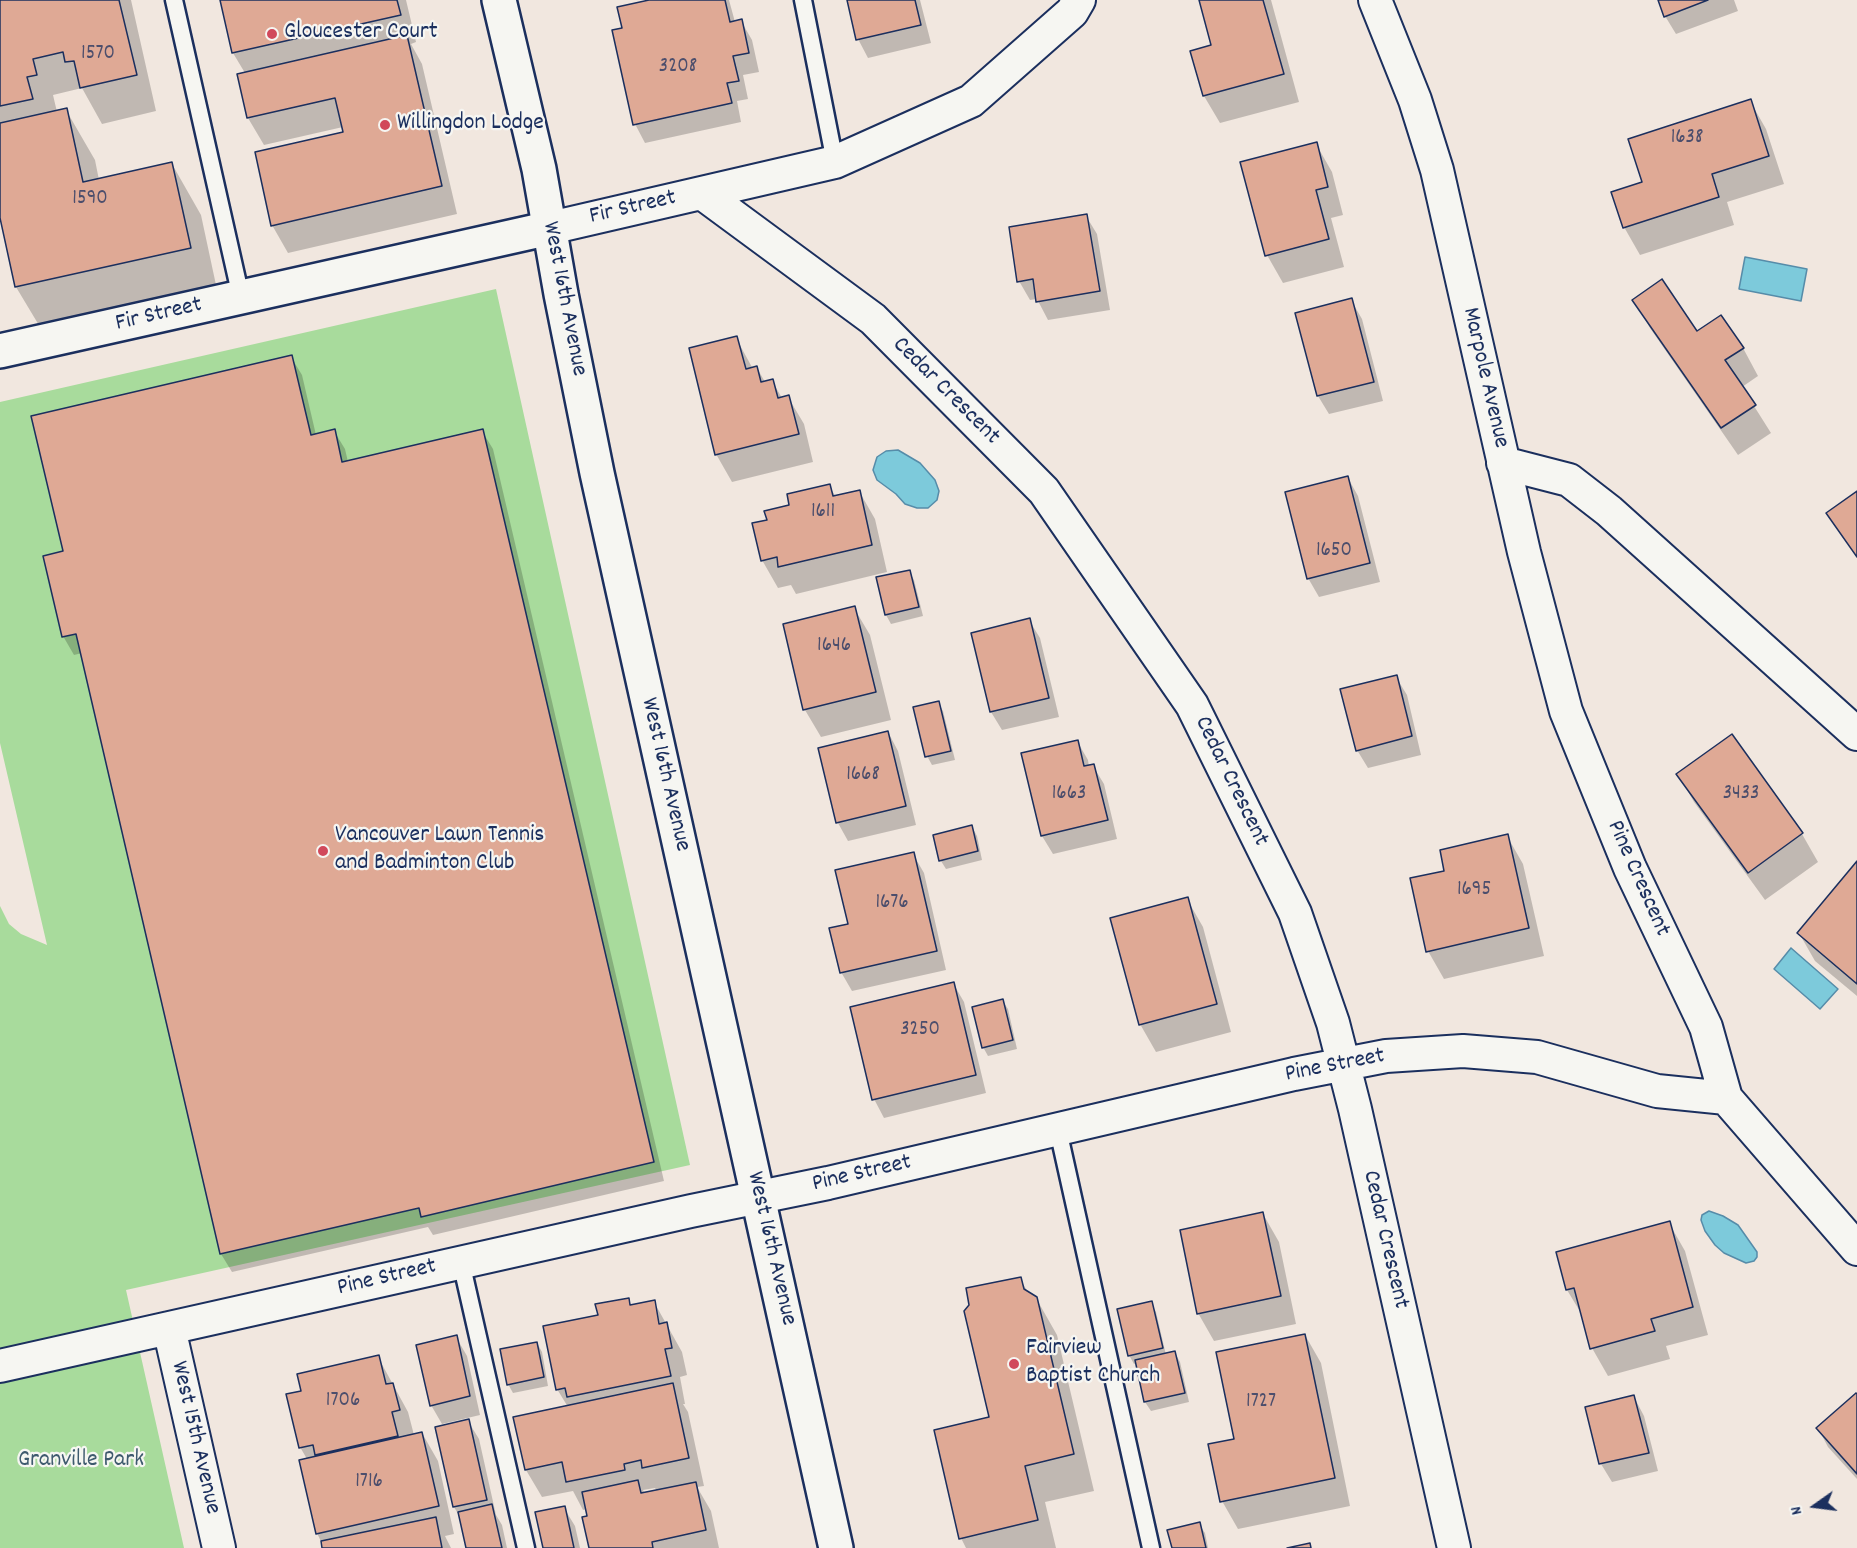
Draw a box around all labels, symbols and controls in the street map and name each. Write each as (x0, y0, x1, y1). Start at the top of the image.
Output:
place label: Gloucester Court (284, 20, 438, 48)
marker: Gloucester Court (265, 27, 279, 41)
house number: 1570 (81, 42, 115, 68)
house number: 3208 (659, 55, 697, 81)
place label: Willingdon Lodge (397, 111, 544, 139)
marker: Willingdon Lodge (378, 118, 392, 132)
house number: 1638 (1671, 126, 1703, 152)
street label: Fir Street (587, 185, 679, 233)
house number: 1590 (72, 187, 108, 213)
street label: West 16th Avenue (534, 219, 592, 379)
street label: Fir Street (113, 292, 205, 340)
street label: Marpole Avenue (1454, 305, 1514, 451)
street label: Cedar Crescent (885, 332, 1005, 452)
house number: 1611 (811, 500, 835, 526)
house number: 1650 (1316, 539, 1352, 565)
house number: 1646 (817, 634, 851, 660)
street label: West 16th Avenue (632, 695, 696, 855)
street label: Cedar Crescent (1186, 712, 1274, 852)
house number: 1668 (846, 763, 880, 789)
house number: 1663 (1052, 782, 1086, 808)
house number: 3433 (1723, 782, 1759, 808)
street label: Pine Crescent (1599, 816, 1675, 942)
place label: Vancouver Lawn Tennis and Badminton Club (335, 823, 544, 879)
marker: Vancouver Lawn Tennis and Badminton Club (316, 844, 330, 858)
house number: 1695 (1457, 878, 1491, 904)
house number: 1676 (875, 891, 909, 917)
house number: 3250 (900, 1018, 940, 1044)
street label: Pine Street (1283, 1043, 1387, 1091)
street label: Pine Street (810, 1150, 914, 1200)
street label: Cedar Crescent (1354, 1168, 1414, 1312)
street label: West 16th Avenue (738, 1169, 802, 1329)
street label: Pine Street (335, 1254, 439, 1304)
place label: Fairview Baptist Church (1026, 1336, 1160, 1392)
marker: Fairview Baptist Church (1007, 1357, 1021, 1371)
street label: West 15th Avenue (162, 1359, 226, 1517)
house number: 1706 (326, 1389, 360, 1415)
house number: 1727 (1246, 1390, 1276, 1416)
park label: Granville Park (18, 1448, 144, 1476)
house number: 1716 (355, 1470, 383, 1496)
north arrow (1785, 1476, 1845, 1536)
text: N (1785, 1504, 1809, 1517)

